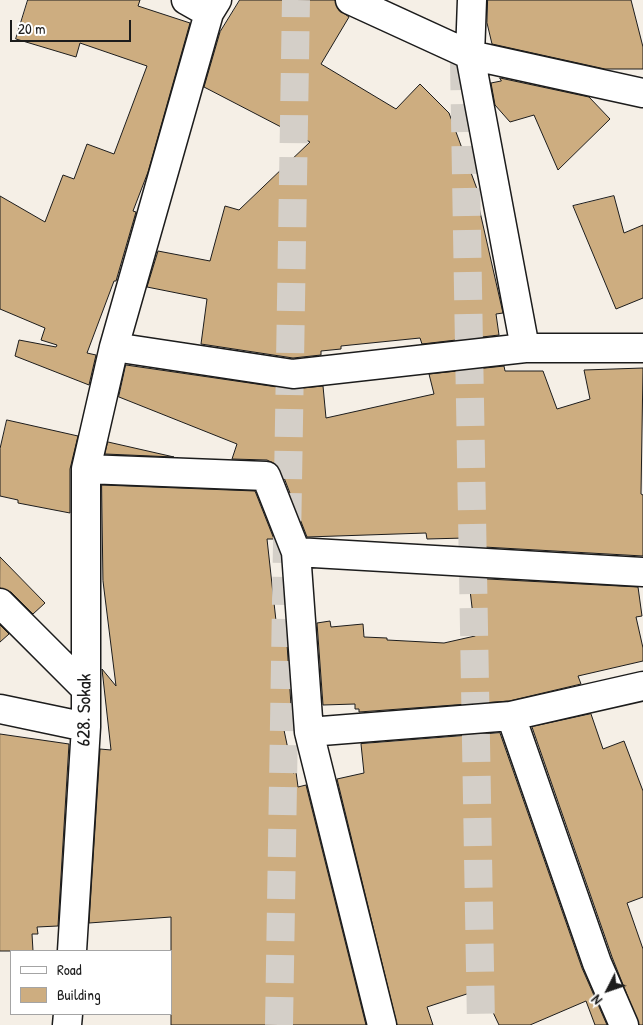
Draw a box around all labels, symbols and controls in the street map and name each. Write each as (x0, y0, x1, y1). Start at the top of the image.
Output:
scale bar (12, 10, 134, 42)
text: 20 m (18, 18, 45, 39)
street label: 628. Sokak (73, 673, 97, 747)
legend (10, 950, 172, 1015)
text: Road (57, 959, 82, 980)
north arrow (583, 965, 633, 1015)
text: Building (57, 984, 101, 1005)
text: N (587, 991, 606, 1009)

